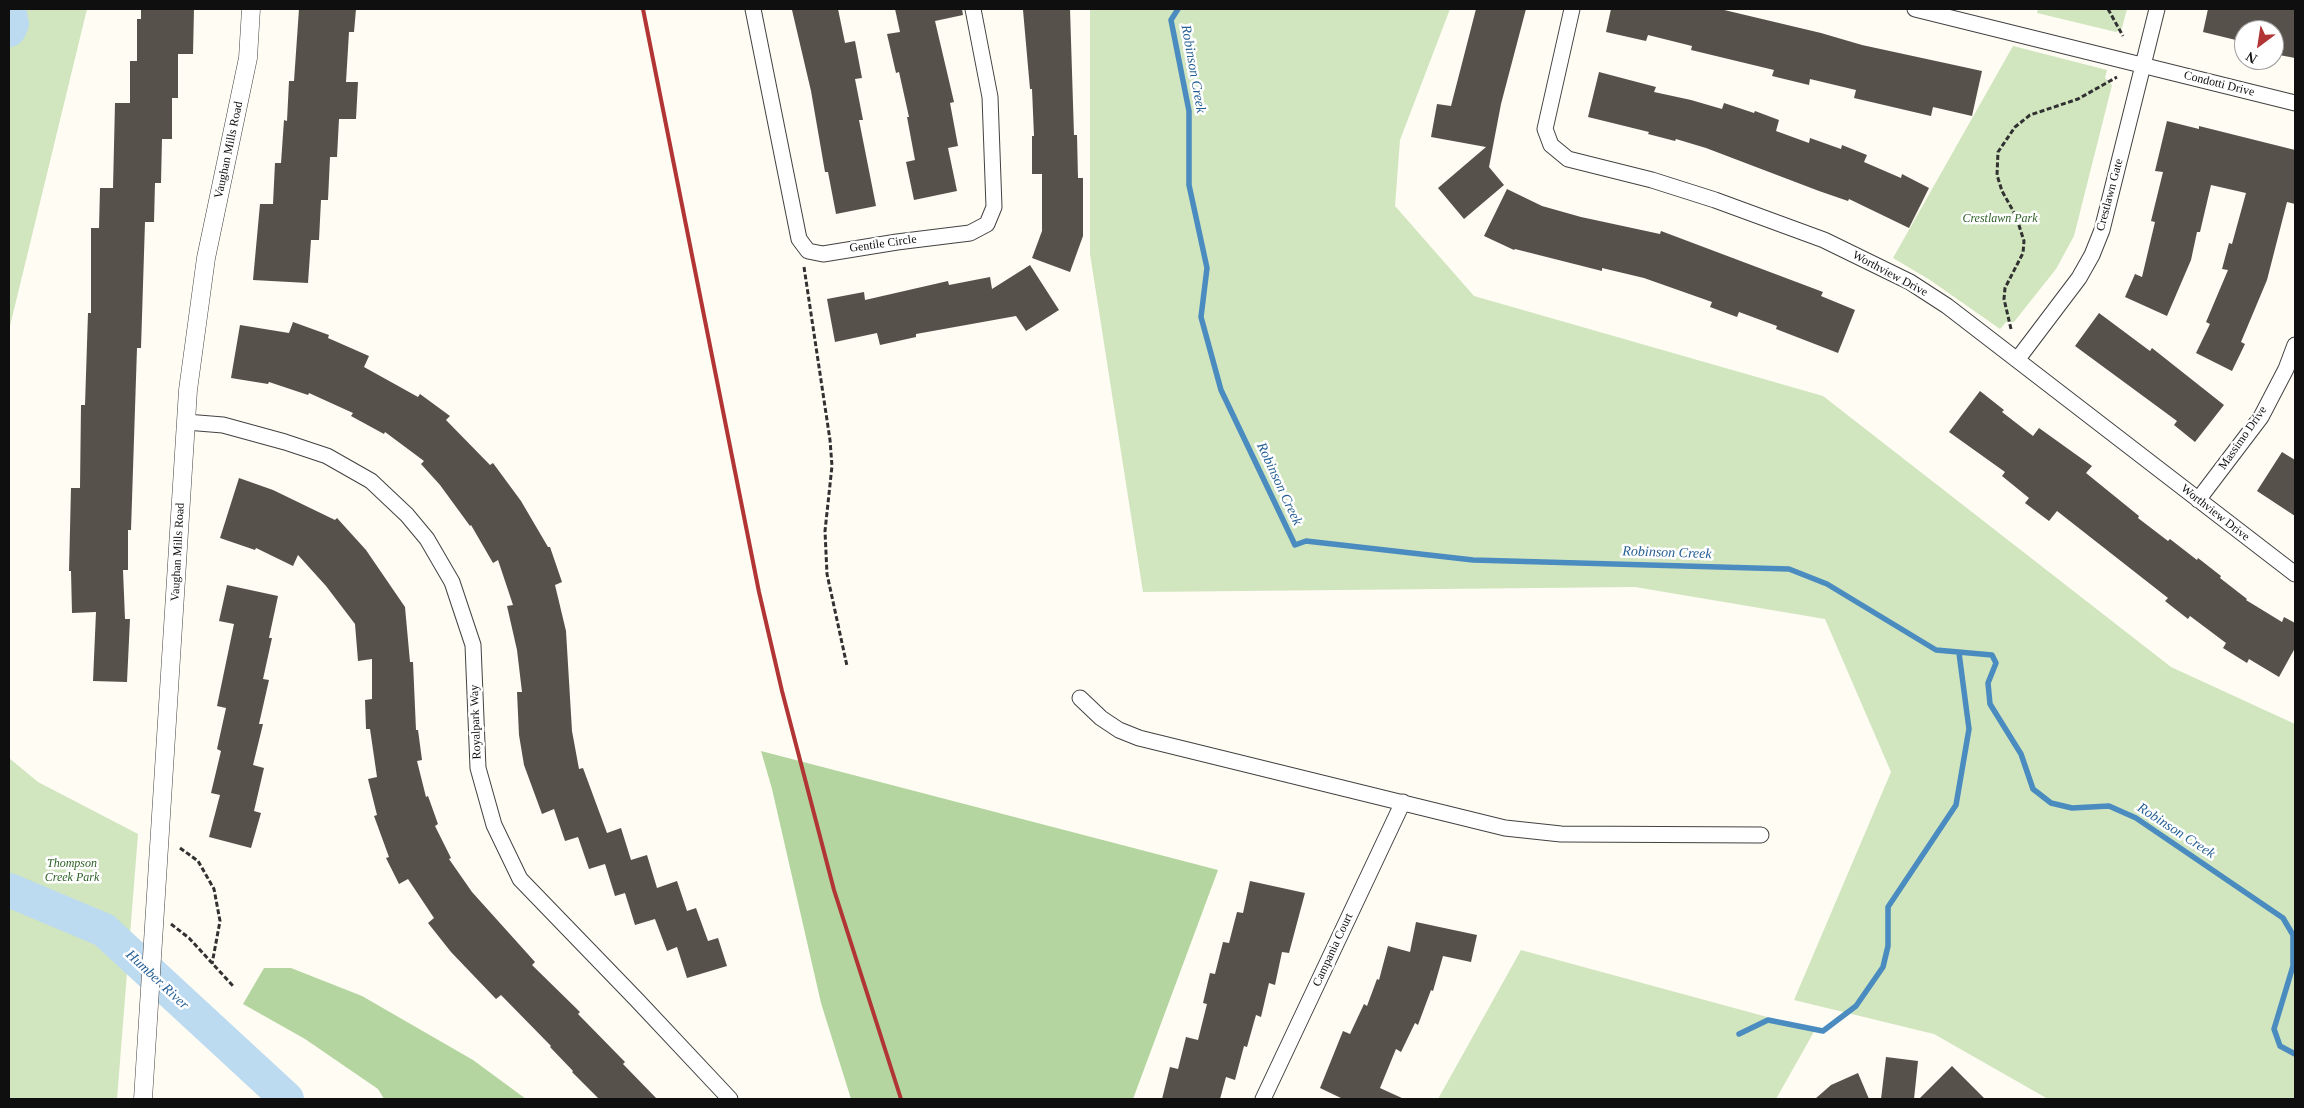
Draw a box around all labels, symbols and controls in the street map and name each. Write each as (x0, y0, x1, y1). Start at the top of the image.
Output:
north arrow (2234, 20, 2284, 70)
water label: Robinson Creek (1177, 24, 1209, 114)
text: N (2243, 48, 2260, 66)
street label: Condotti Drive (2182, 68, 2256, 100)
street label: Vaughan Mills Road (212, 100, 246, 200)
street label: Crestlawn Gate (2093, 157, 2127, 233)
park label: Crestlawn Park (1962, 212, 2038, 226)
street label: Gentile Circle (849, 232, 917, 256)
street label: Worthview Drive (1850, 248, 1930, 300)
street label: Massimo Drive (2216, 403, 2270, 473)
water label: Robinson Creek (1253, 440, 1305, 528)
street label: Worthview Drive (2178, 482, 2252, 544)
street label: Vaughan Mills Road (168, 502, 188, 602)
water label: Robinson Creek (1622, 543, 1712, 563)
street label: Royalpark Way (468, 684, 484, 760)
water label: Robinson Creek (2134, 800, 2218, 862)
park label: Thompson Creek Park (45, 857, 99, 885)
street label: Campania Court (1310, 911, 1356, 989)
water label: Humber River (122, 947, 192, 1013)

